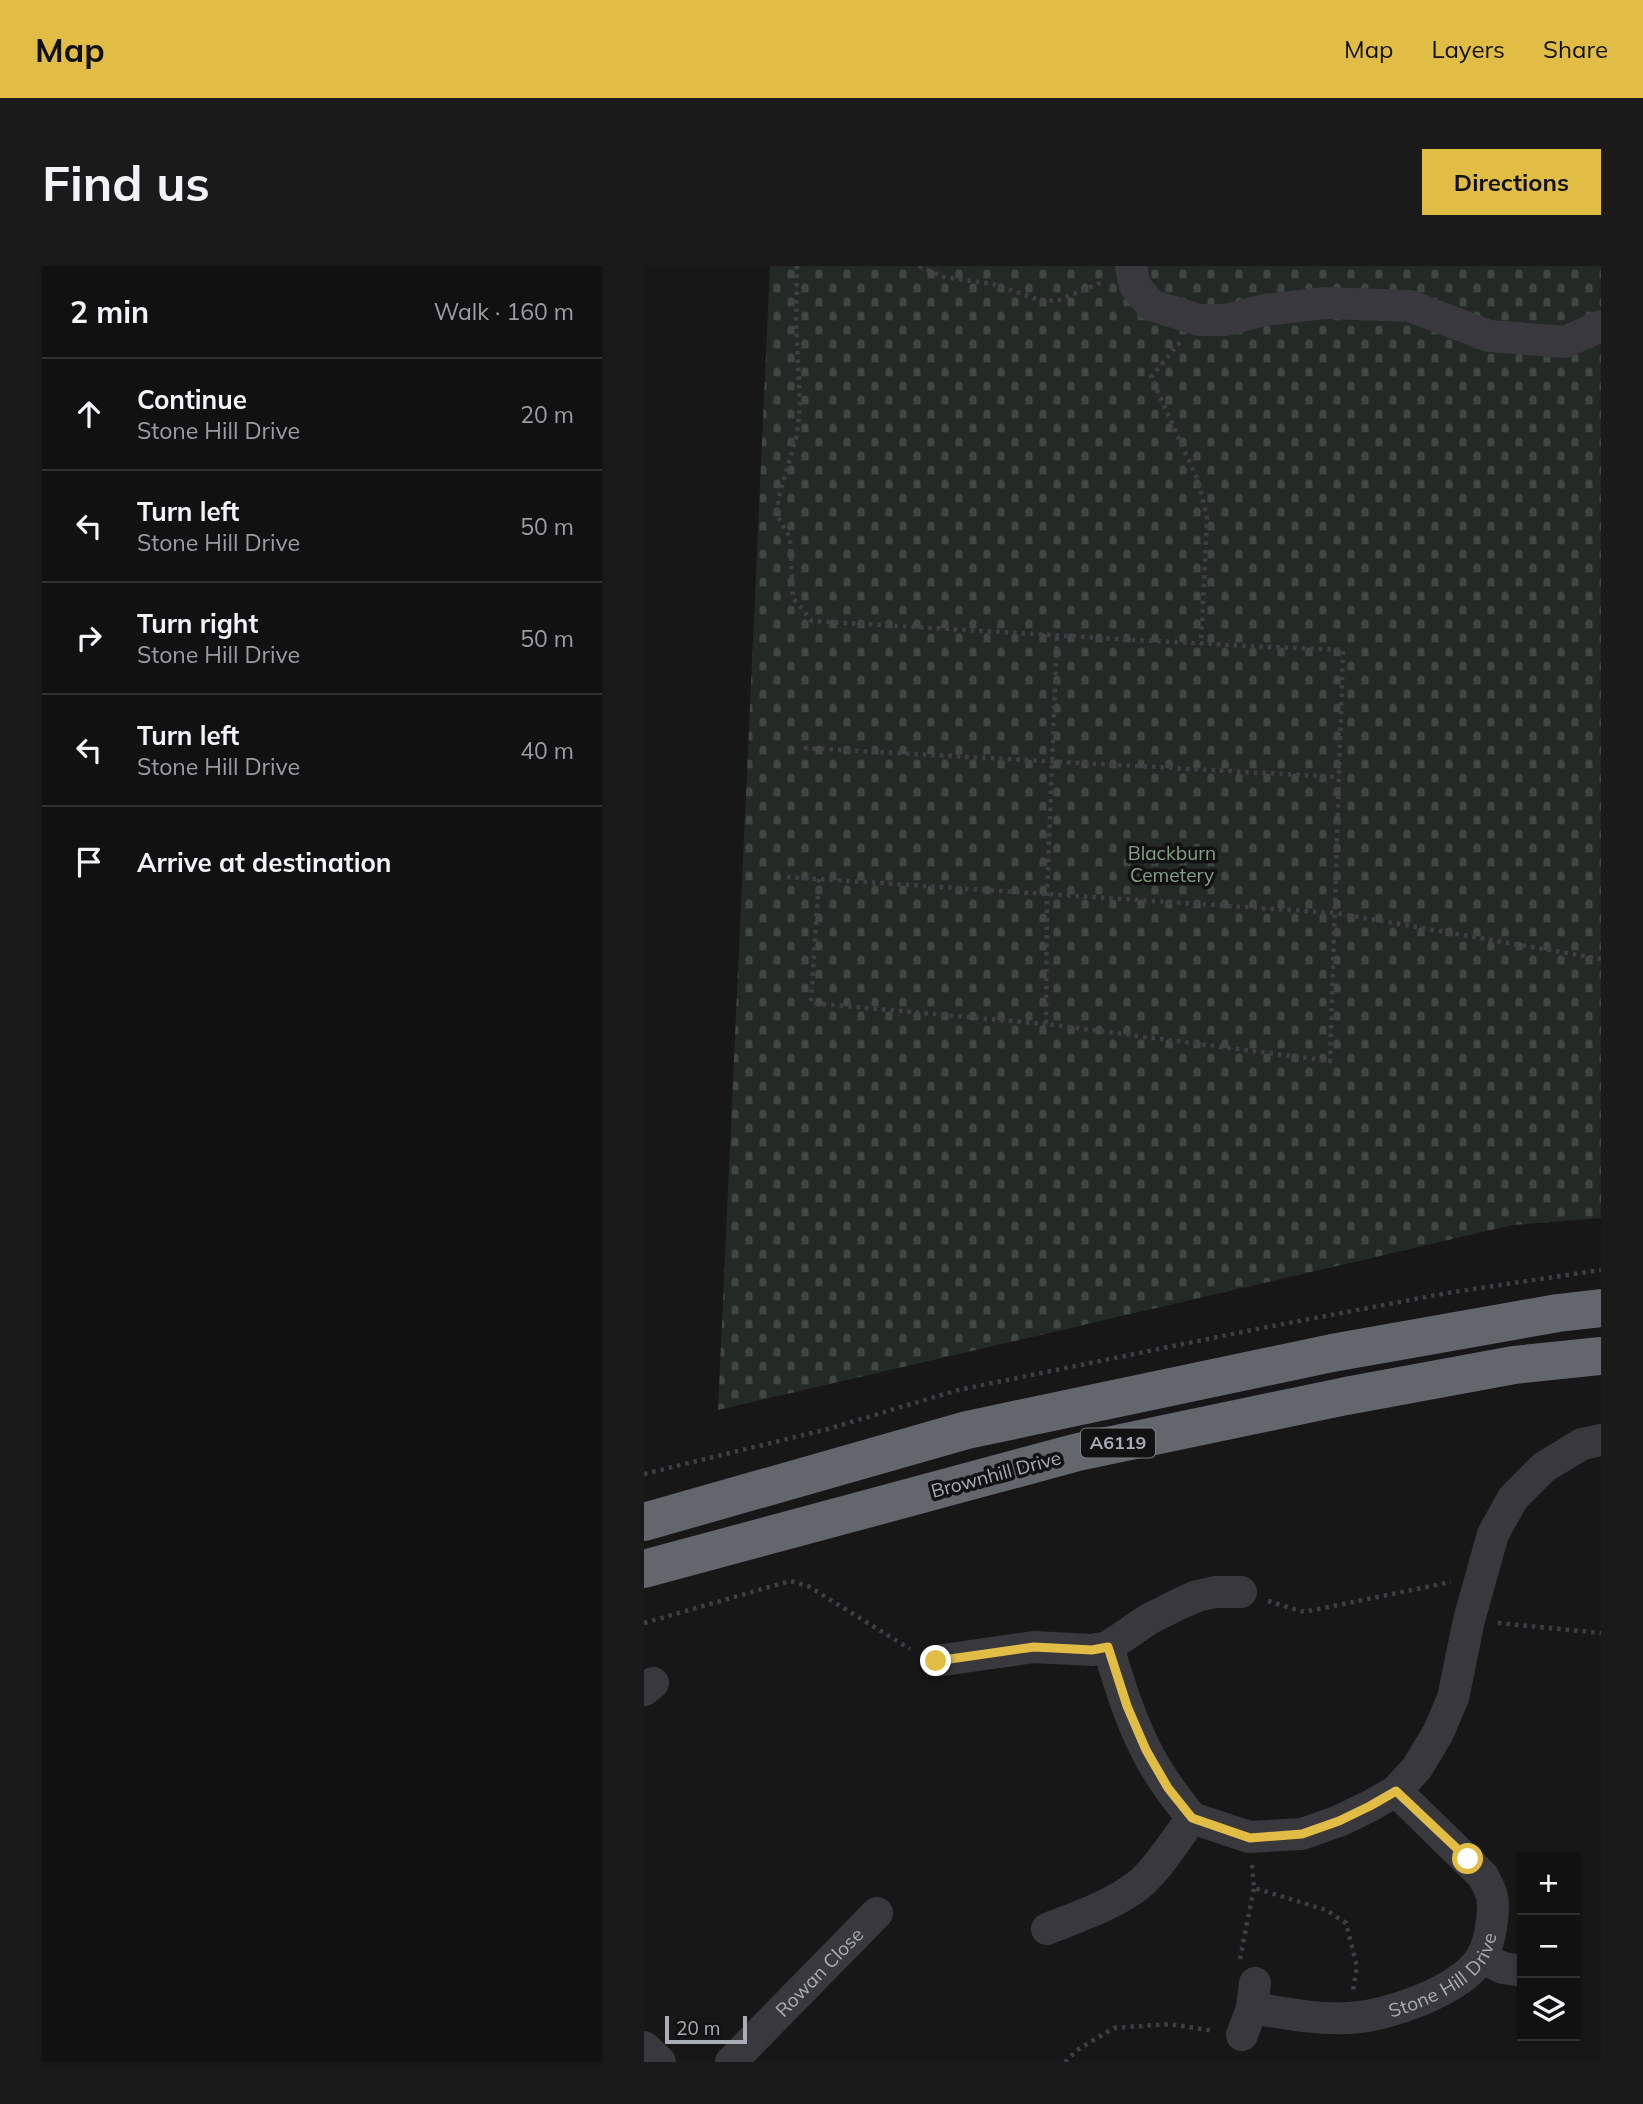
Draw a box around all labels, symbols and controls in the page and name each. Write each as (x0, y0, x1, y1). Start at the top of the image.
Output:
text: Map (35, 29, 105, 70)
text: Map (1344, 34, 1393, 64)
text: Layers (1431, 34, 1505, 64)
text: Share (1543, 34, 1608, 64)
button: Directions (1422, 149, 1601, 215)
text: Find us (42, 152, 210, 213)
text: 2 min (70, 293, 149, 331)
text: Walk · 160 m (434, 297, 574, 326)
text: Continue (137, 383, 247, 416)
icon: ahead (70, 395, 108, 433)
text: 20 m (520, 400, 574, 429)
text: Stone Hill Drive (137, 416, 300, 445)
text: Turn left (137, 495, 239, 528)
icon: left (70, 507, 108, 545)
text: 50 m (520, 512, 574, 541)
text: Stone Hill Drive (137, 528, 300, 557)
text: Turn right (137, 607, 258, 640)
icon: right (70, 619, 108, 657)
text: 50 m (520, 624, 574, 653)
text: Stone Hill Drive (137, 640, 300, 669)
text: Turn left (137, 719, 239, 752)
icon: left (70, 731, 108, 769)
text: 40 m (520, 736, 574, 765)
text: Stone Hill Drive (137, 752, 300, 781)
park label: Blackburn Cemetery (1128, 841, 1216, 887)
icon: arrive (70, 843, 108, 881)
text: Arrive at destination (137, 846, 392, 879)
road number: A6119 (1081, 1428, 1155, 1458)
street label: Brownhill Drive (928, 1445, 1064, 1503)
route end (920, 1645, 951, 1676)
route start (1452, 1843, 1483, 1874)
map controls (1517, 1852, 1580, 2041)
button: + (1517, 1852, 1580, 1915)
button: − (1517, 1915, 1580, 1978)
street label: Rowan Close (770, 1922, 868, 2022)
street label: Stone Hill Drive (1386, 1930, 1502, 2023)
button: layers (1517, 1978, 1580, 2041)
scale bar (665, 2013, 747, 2045)
text: 20 m (676, 2016, 720, 2040)

